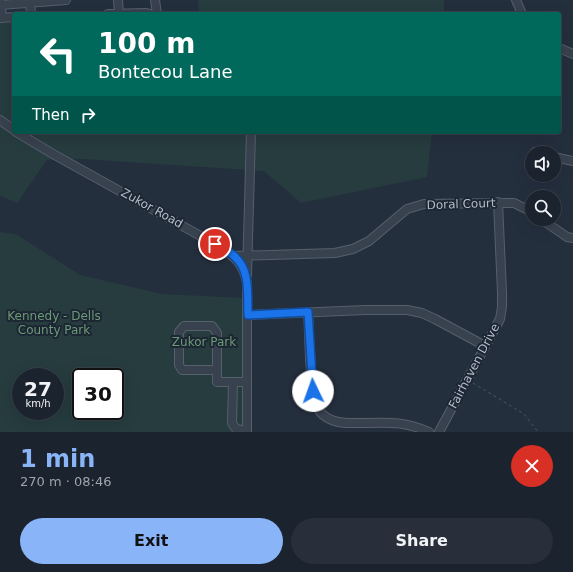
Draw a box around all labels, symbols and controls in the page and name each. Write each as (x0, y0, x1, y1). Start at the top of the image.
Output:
text: 100 m (98, 27, 195, 60)
icon: left (32, 28, 84, 80)
text: Bontecou Lane (98, 61, 232, 82)
icon: right (77, 104, 99, 126)
text: Then (32, 106, 69, 124)
map controls (525, 146, 561, 226)
button: sound (525, 146, 561, 182)
street label: Zukor Road (119, 185, 185, 231)
button: search (525, 190, 561, 226)
street label: Doral Court (426, 196, 496, 212)
pin (198, 227, 232, 261)
icon: arrive (204, 233, 226, 255)
park label: Kennedy - Dells County Park (7, 309, 101, 337)
street label: Fairhaven Drive (446, 321, 502, 411)
park label: Zukor Park (172, 335, 236, 349)
speed limit sign: 30 (72, 368, 124, 420)
position arrow (292, 370, 334, 412)
text: 27 (24, 377, 52, 401)
text: km/h (25, 398, 51, 409)
text: 1 min (20, 445, 95, 473)
button: close (511, 445, 553, 487)
text: 270 m · 08:46 (20, 474, 111, 489)
button: Exit (20, 518, 283, 564)
button: Share (291, 518, 553, 564)

